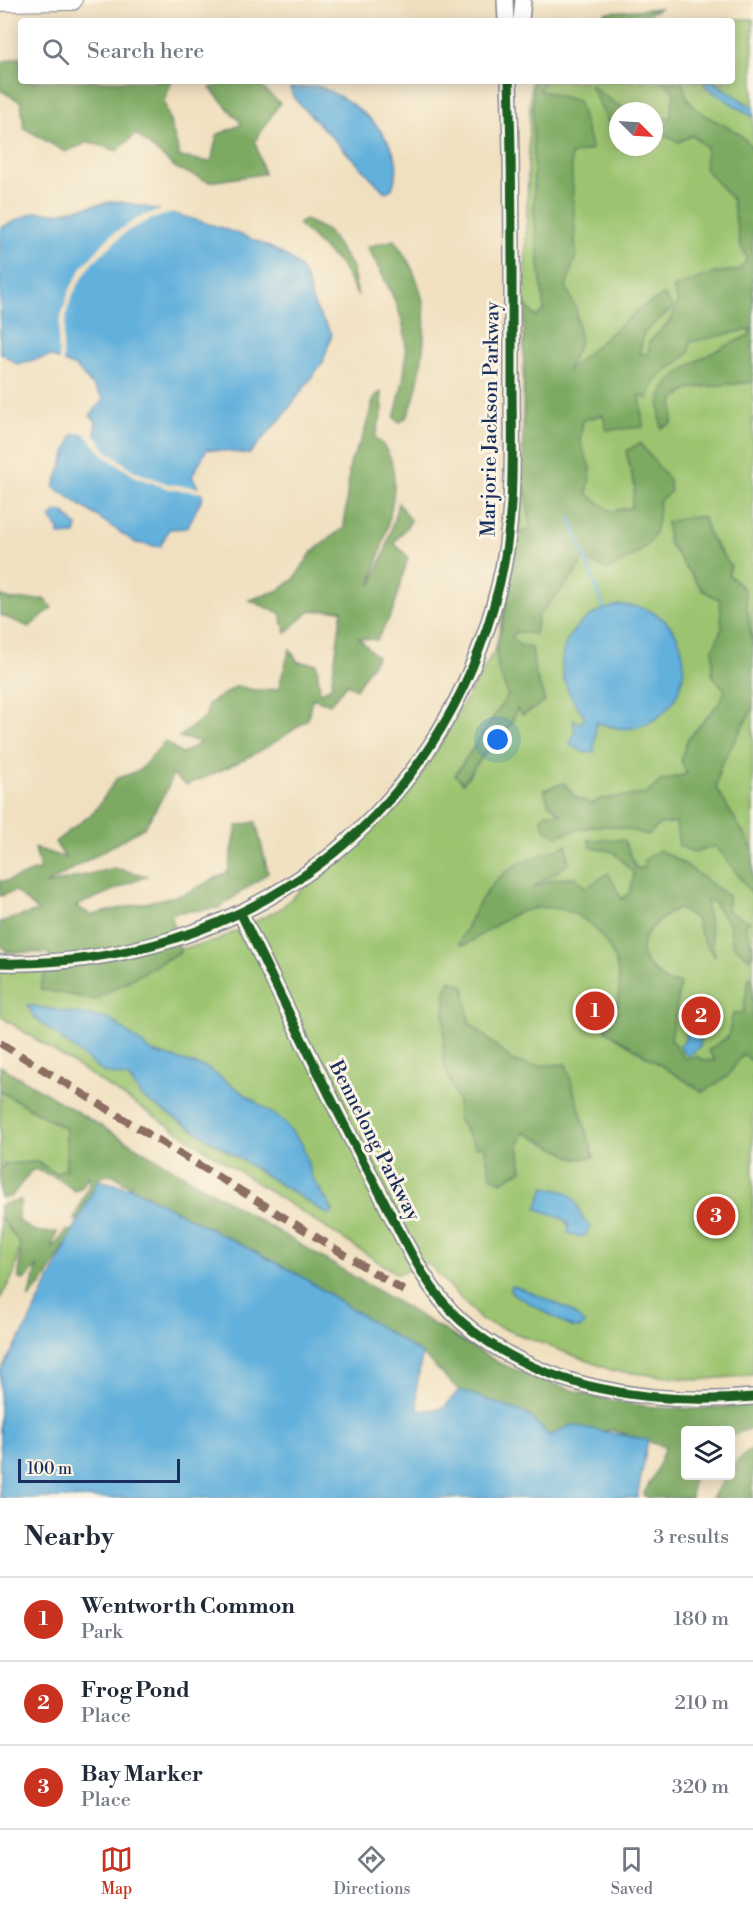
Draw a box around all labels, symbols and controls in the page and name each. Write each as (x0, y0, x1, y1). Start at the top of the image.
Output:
search box (18, 18, 735, 84)
icon: search (39, 35, 72, 68)
text: Search here (87, 38, 204, 65)
north arrow (609, 102, 663, 156)
street label: Marjorie Jackson Parkway (476, 301, 506, 537)
your location (483, 725, 512, 754)
pin: 1 (576, 988, 614, 1034)
pin: 2 (682, 994, 720, 1038)
street label: Bennelong Parkway (322, 1056, 425, 1226)
pin: 3 (696, 1194, 736, 1238)
map controls (681, 1426, 735, 1480)
button: layers (681, 1426, 735, 1480)
scale bar (18, 1456, 180, 1484)
text: 100 m (27, 1459, 72, 1479)
text: Nearby (24, 1521, 114, 1553)
text: 3 results (653, 1525, 729, 1550)
text: Wentworth Common (81, 1593, 295, 1620)
text: 1 (39, 1607, 48, 1632)
text: 180 m (674, 1607, 729, 1632)
text: Park (81, 1620, 123, 1645)
text: Frog Pond (81, 1677, 190, 1704)
text: 2 (37, 1691, 50, 1716)
text: 210 m (674, 1691, 729, 1716)
text: Place (81, 1704, 131, 1729)
text: Bay Marker (81, 1761, 203, 1788)
text: 3 (37, 1775, 50, 1800)
text: 320 m (672, 1775, 729, 1800)
text: Place (81, 1788, 131, 1813)
tab: Map (100, 1843, 133, 1899)
tab: Directions (333, 1843, 411, 1899)
tab: Saved (611, 1843, 653, 1899)

